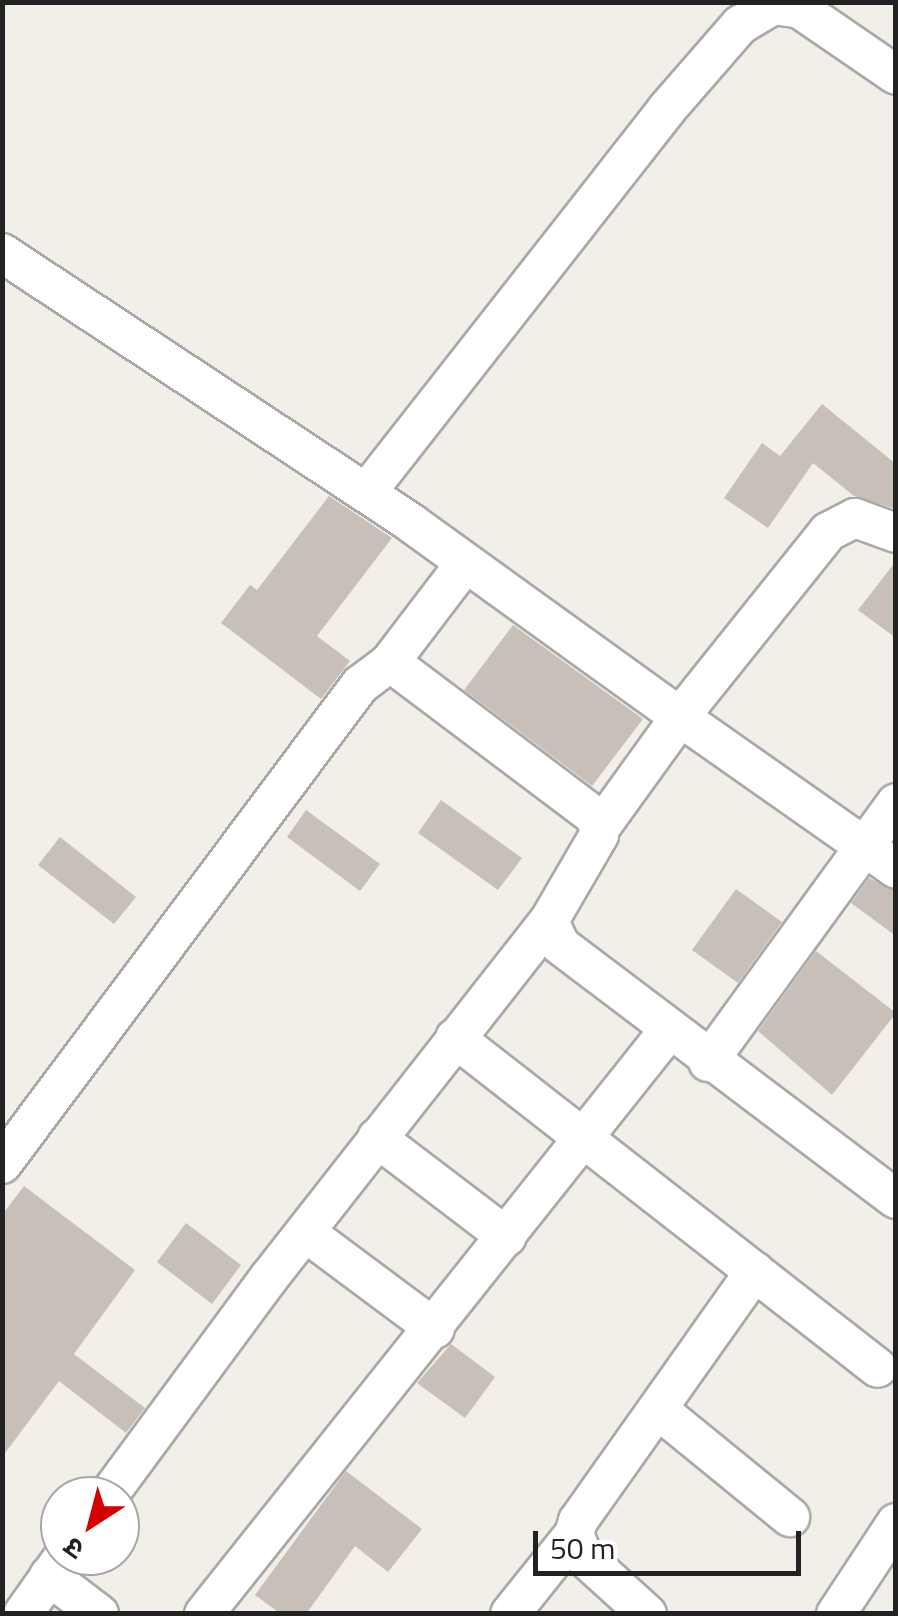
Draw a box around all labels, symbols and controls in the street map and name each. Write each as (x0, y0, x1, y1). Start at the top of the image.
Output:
north arrow (40, 1476, 140, 1576)
scale bar (538, 1511, 806, 1573)
text: 50 m (550, 1525, 615, 1571)
text: उ (54, 1527, 93, 1571)

